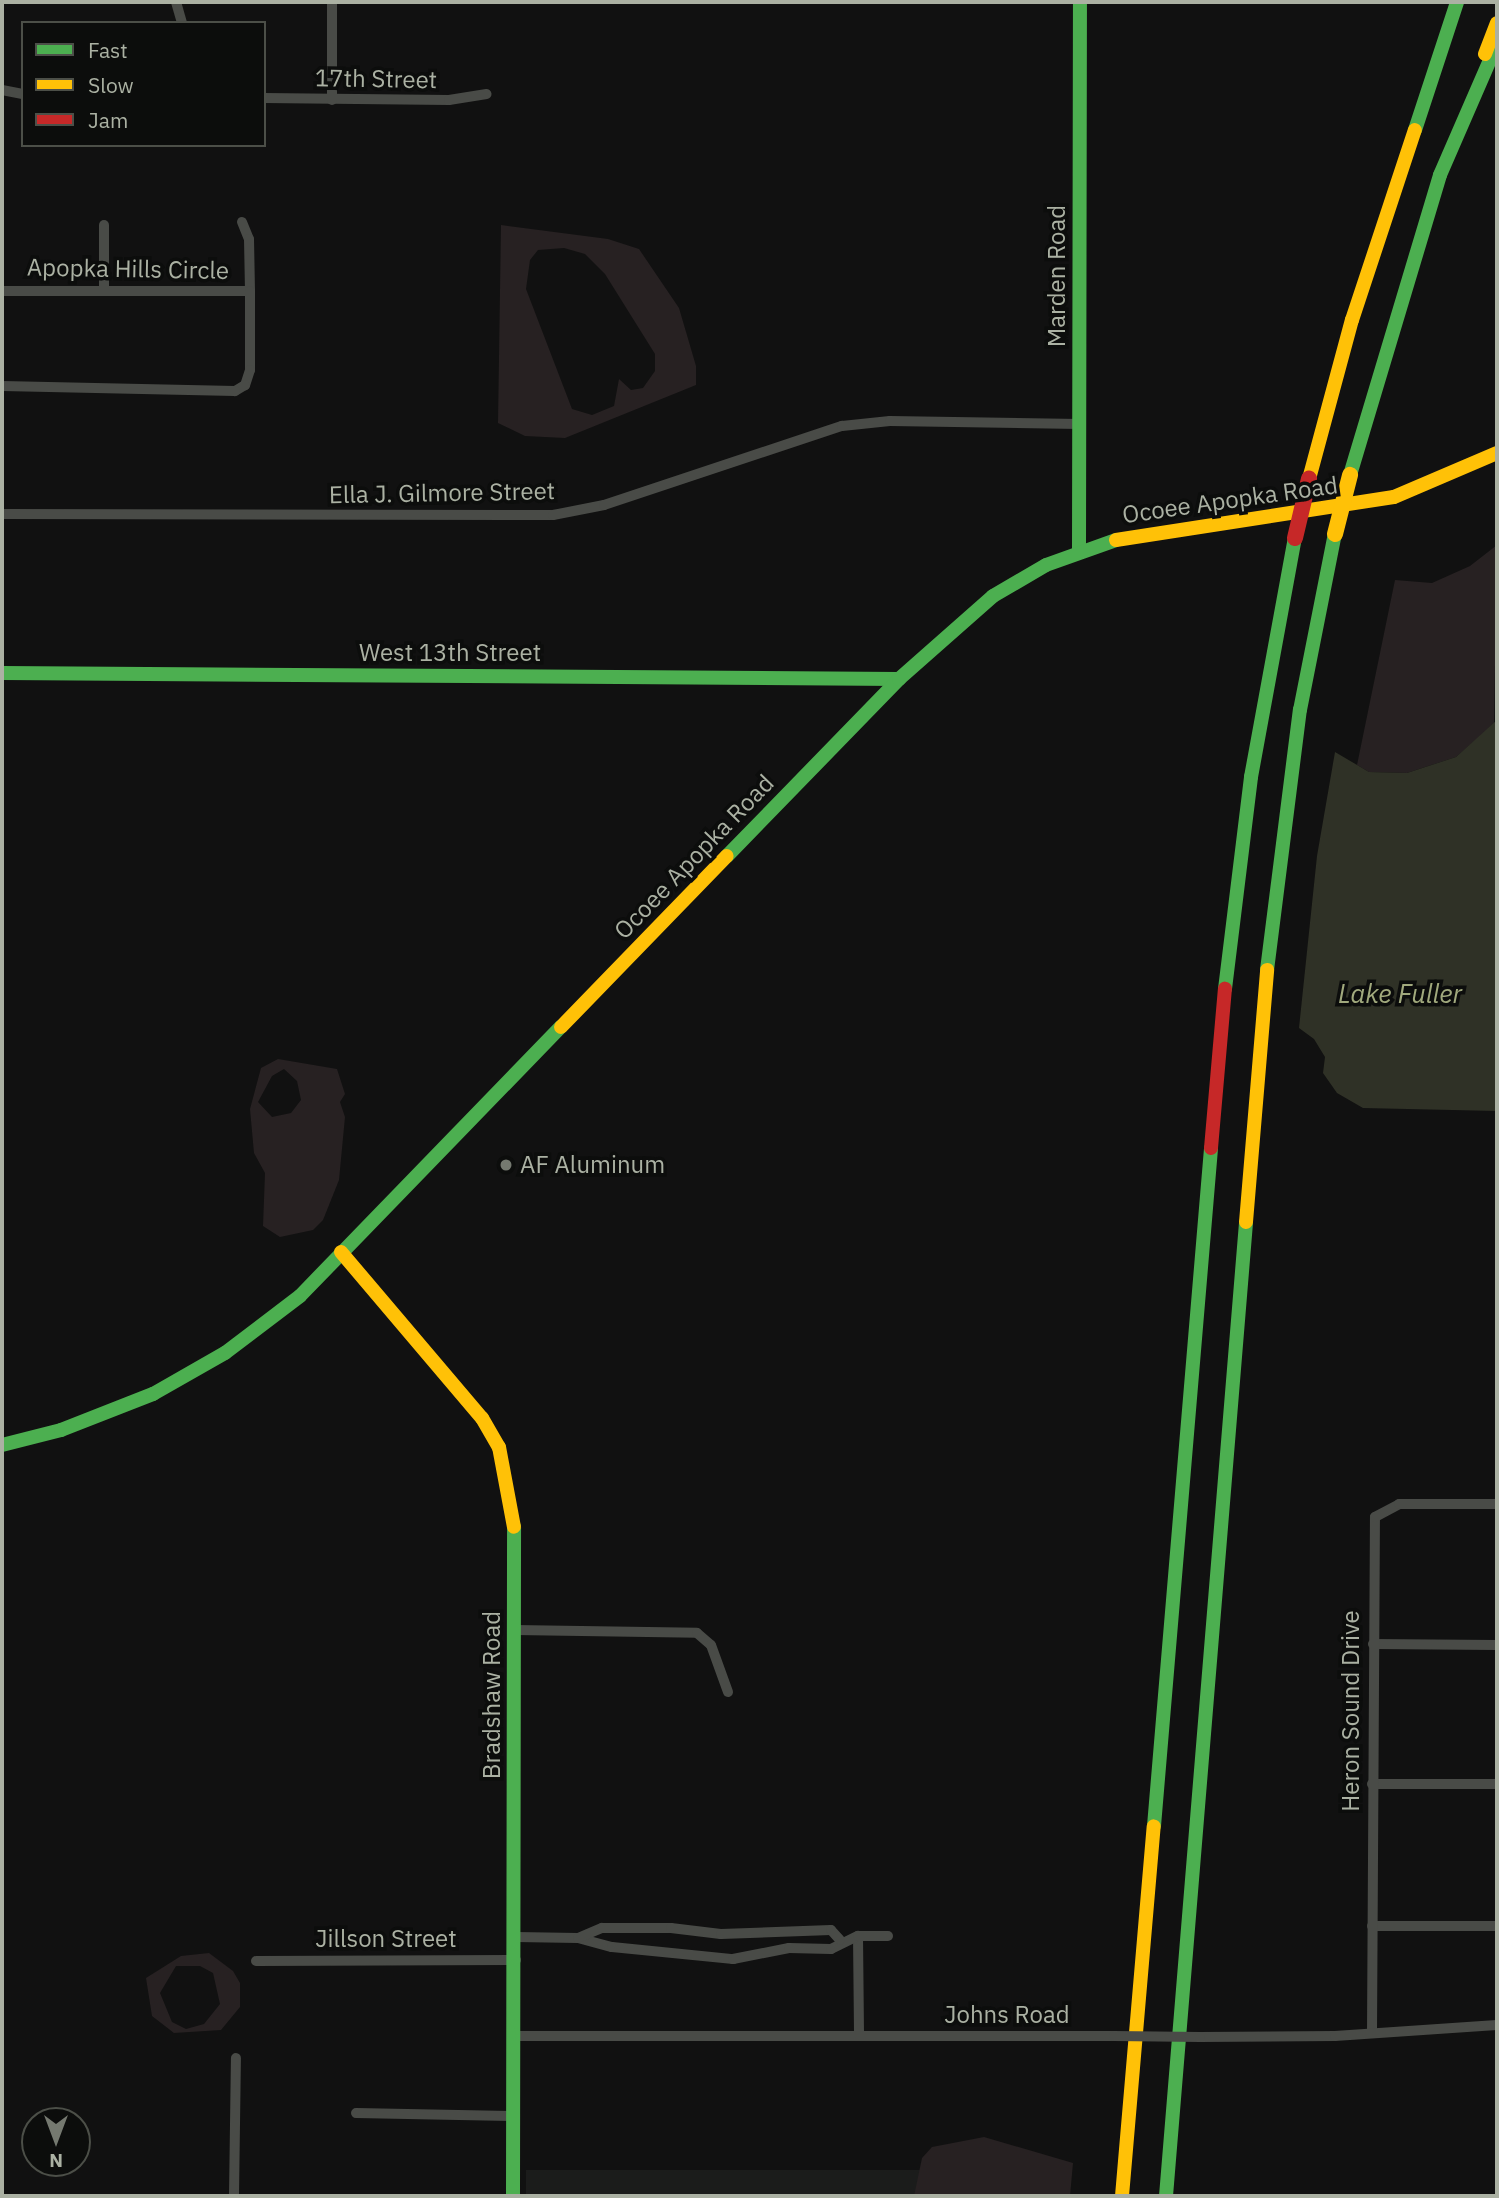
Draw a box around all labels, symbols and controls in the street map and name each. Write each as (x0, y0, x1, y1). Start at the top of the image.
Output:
legend (21, 21, 266, 147)
text: Fast (88, 36, 128, 64)
street label: 17th Street (315, 64, 437, 94)
text: Slow (88, 71, 134, 99)
text: Jam (88, 106, 128, 134)
street label: Marden Road (1043, 205, 1071, 347)
street label: Apopka Hills Circle (27, 253, 229, 285)
street label: Ocoee Apopka Road (1120, 471, 1340, 529)
street label: Ella J. Gilmore Street (329, 477, 555, 509)
street label: West 13th Street (359, 639, 541, 667)
street label: Ocoee Apopka Road (608, 769, 780, 945)
water label: Lake Fuller (1338, 978, 1462, 1010)
place label: AF Aluminum (520, 1151, 665, 1179)
marker: AF Aluminum (498, 1157, 514, 1173)
street label: Heron Sound Drive (1337, 1610, 1365, 1812)
street label: Bradshaw Road (478, 1611, 506, 1779)
street label: Jillson Street (315, 1925, 457, 1953)
street label: Johns Road (944, 2001, 1070, 2029)
north arrow (21, 2107, 91, 2177)
text: N (49, 2149, 63, 2173)

